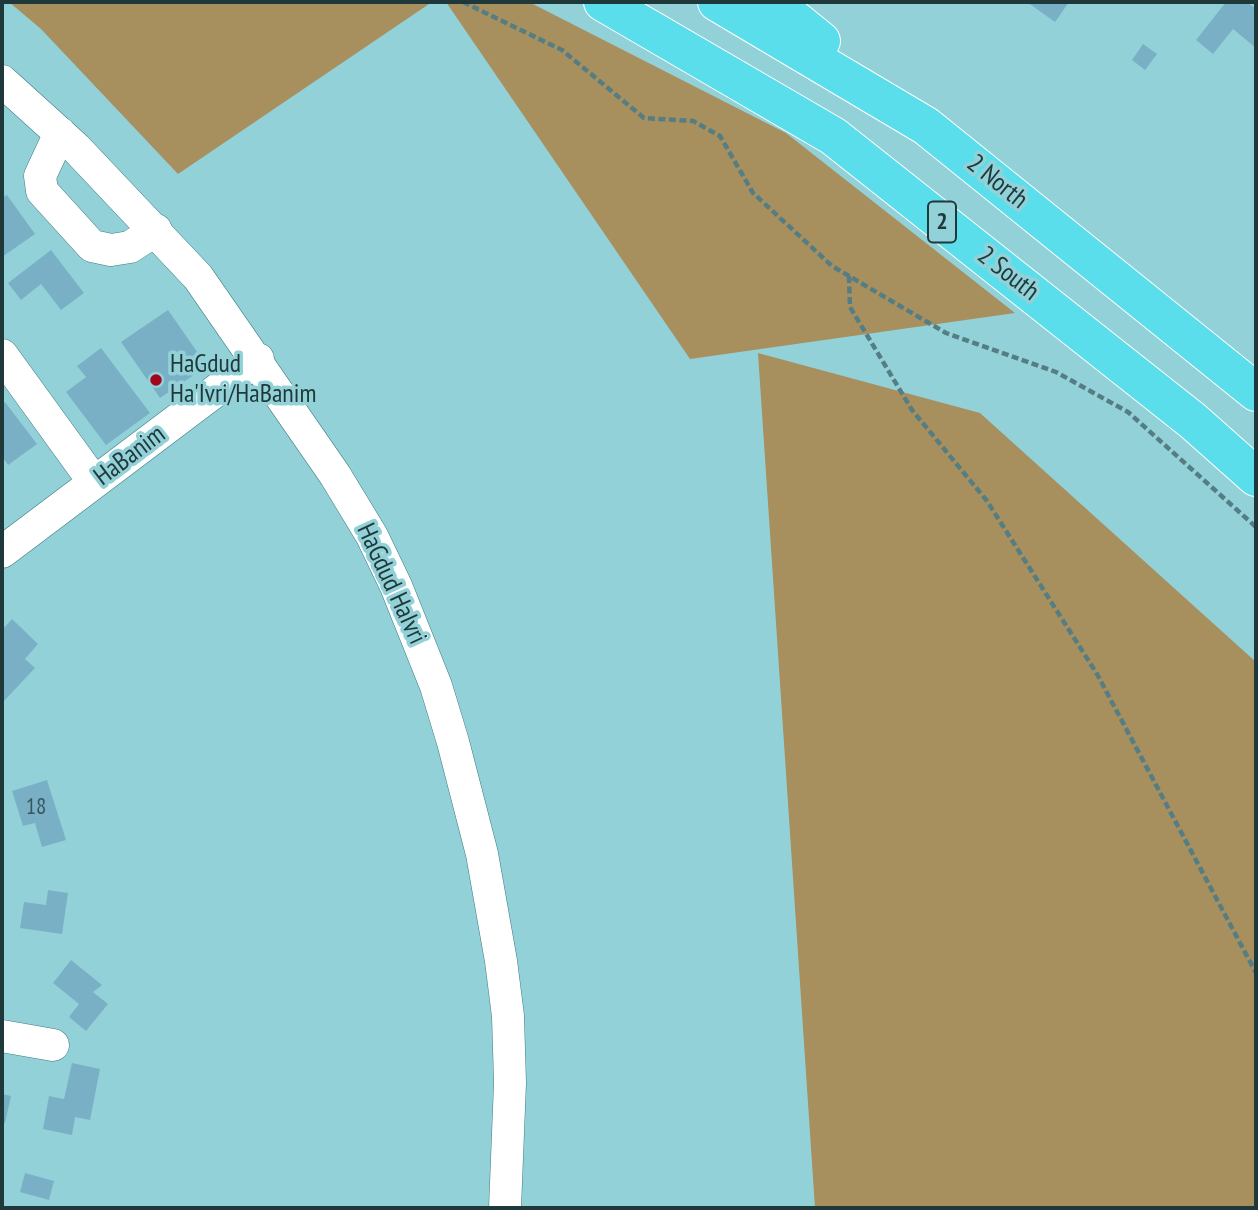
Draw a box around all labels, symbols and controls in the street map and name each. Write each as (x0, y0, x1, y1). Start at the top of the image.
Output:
street label: 2 North (960, 148, 1034, 216)
road number: 2 (928, 202, 956, 243)
street label: 2 South (971, 240, 1045, 308)
place label: HaGdud Ha'Ivri/HaBanim (170, 349, 316, 410)
marker: HaGdud Ha'Ivri/HaBanim (148, 372, 164, 388)
street label: HaBanim (88, 419, 172, 493)
street label: HaGdud HaIvri (349, 519, 433, 649)
house number: 18 (26, 793, 46, 821)

